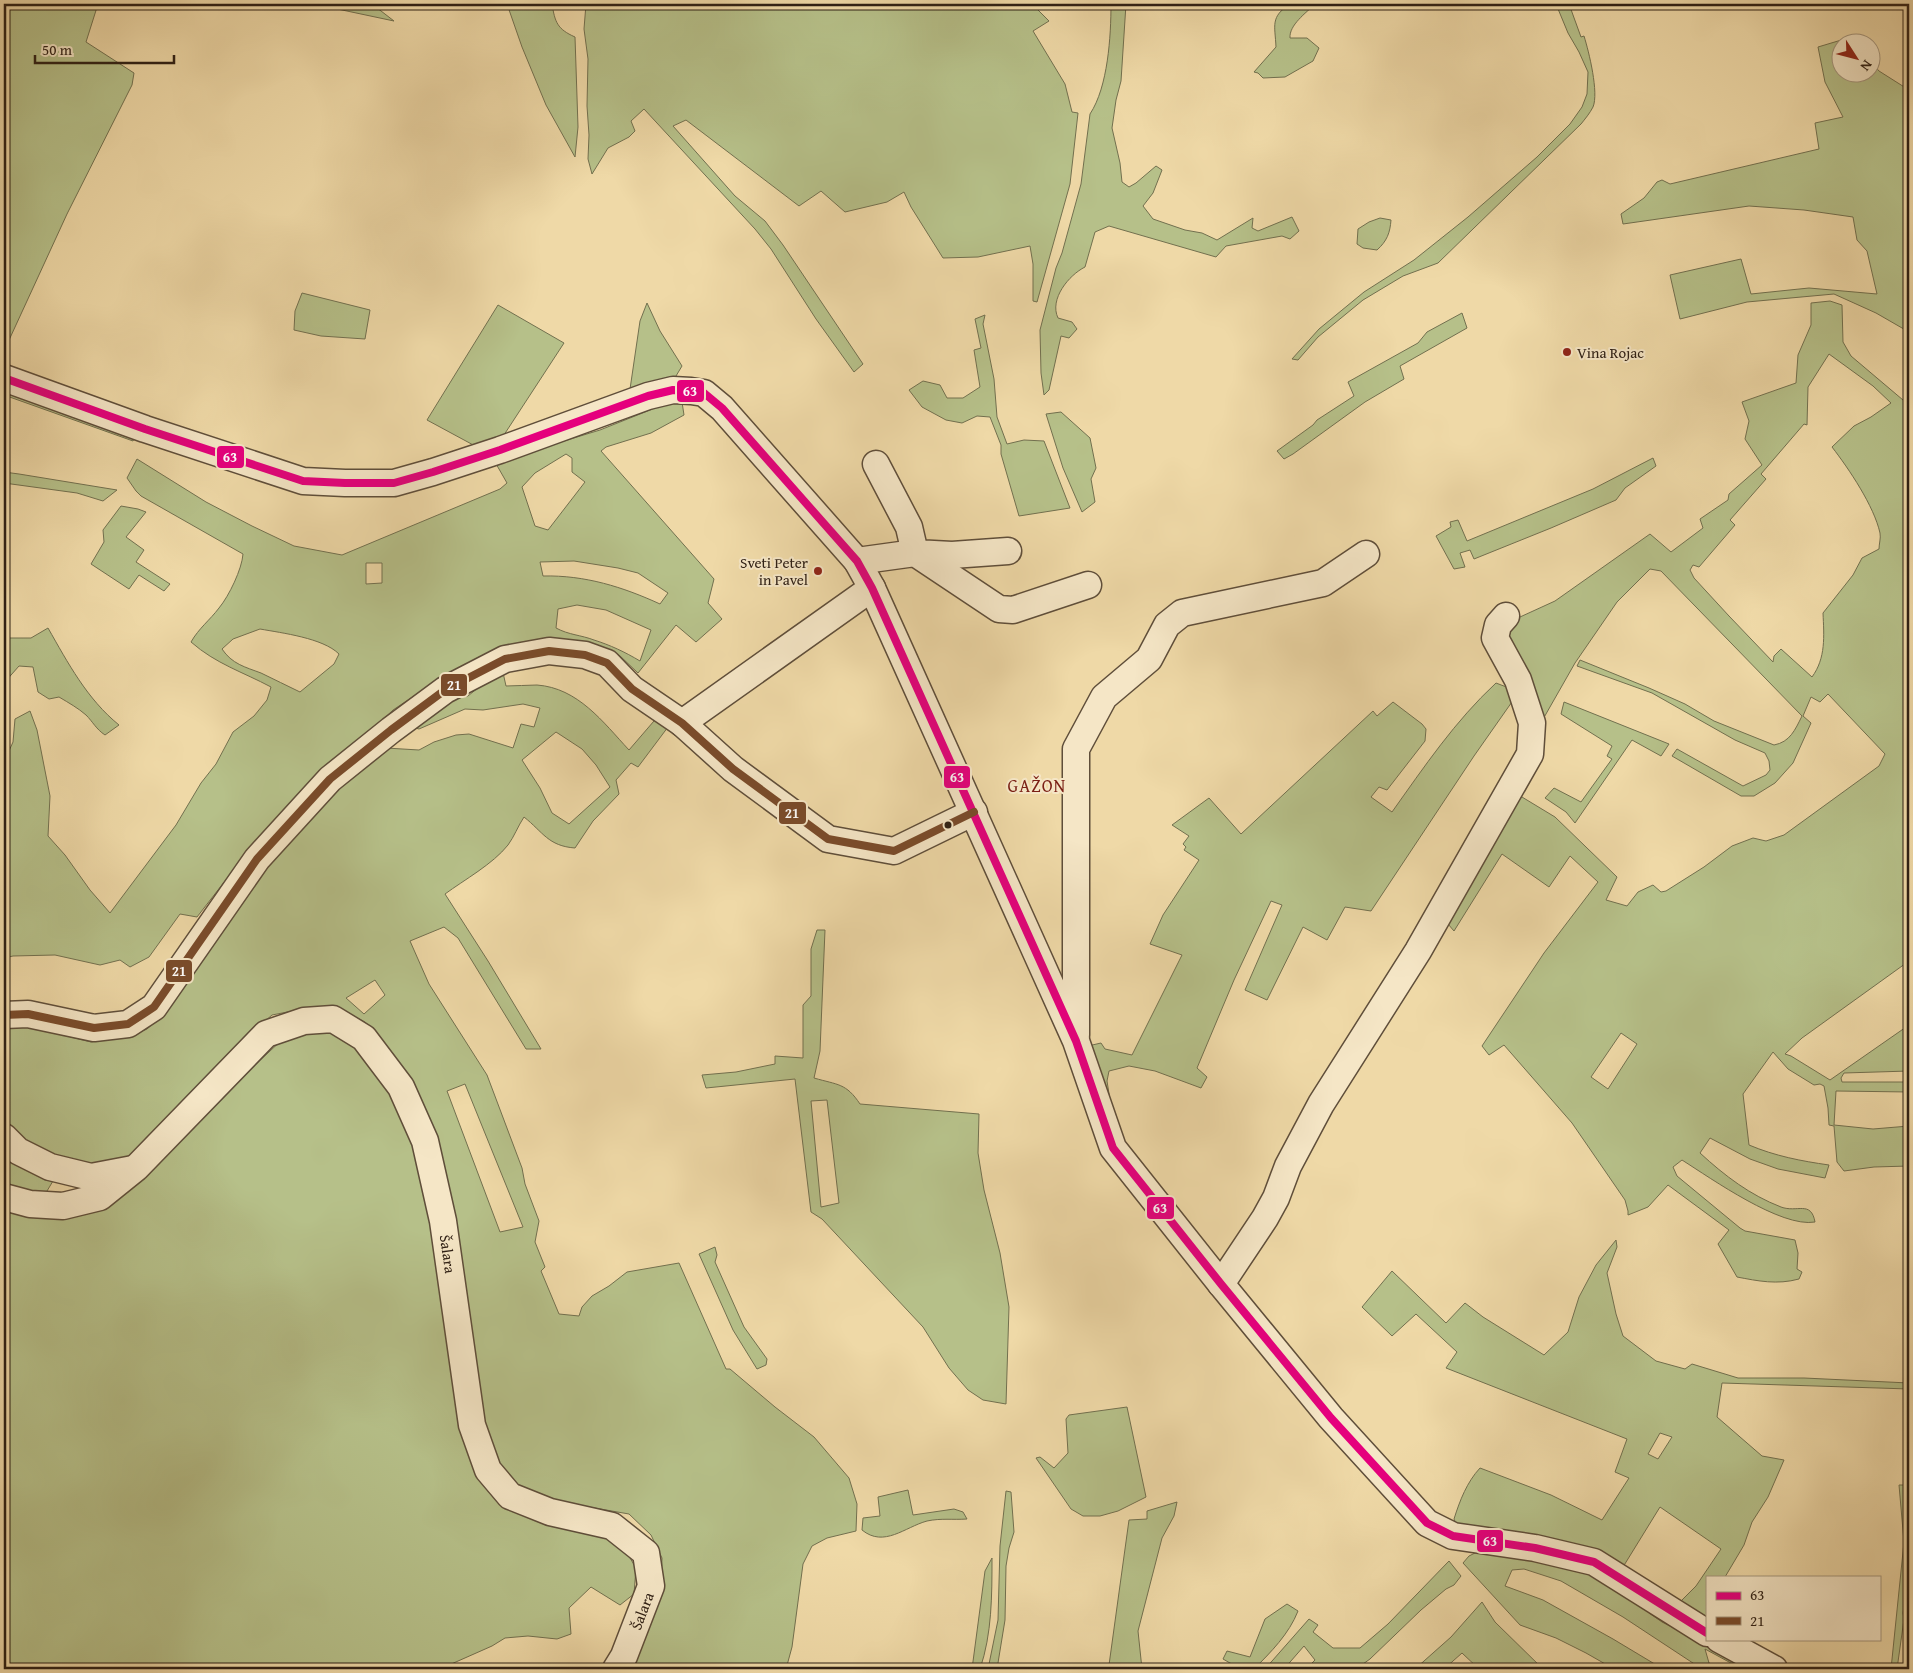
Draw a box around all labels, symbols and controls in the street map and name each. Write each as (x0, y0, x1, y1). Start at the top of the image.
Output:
scale bar (35, 32, 174, 64)
north arrow (1830, 32, 1880, 82)
text: 50 m (42, 39, 73, 60)
text: N (1855, 56, 1877, 76)
place label: Vina Rojac (1577, 342, 1644, 363)
marker: Vina Rojac (1561, 346, 1573, 358)
line badge: 63 (676, 379, 705, 403)
text: 63 (683, 381, 697, 401)
line badge: 63 (216, 445, 245, 469)
text: 63 (223, 447, 237, 467)
place label: Sveti Peter in Pavel (740, 552, 808, 590)
marker: Sveti Peter in Pavel (812, 565, 824, 577)
line badge: 21 (440, 673, 468, 697)
text: 21 (447, 675, 461, 695)
line badge: 63 (943, 765, 971, 789)
text: 63 (950, 767, 964, 787)
district label: GAŽON (1008, 772, 1066, 799)
line badge: 21 (778, 801, 807, 825)
text: 21 (785, 803, 799, 823)
unlabelled marker (943, 820, 953, 830)
line badge: 21 (165, 959, 193, 983)
text: 21 (172, 961, 186, 981)
line badge: 63 (1146, 1196, 1175, 1220)
text: 63 (1153, 1198, 1167, 1218)
street label: Šalara (435, 1233, 461, 1275)
line badge: 63 (1476, 1529, 1504, 1553)
text: 63 (1483, 1531, 1497, 1551)
legend (1706, 1576, 1880, 1640)
text: 63 (1750, 1584, 1764, 1605)
street label: Šalara (625, 1589, 659, 1633)
text: 21 (1750, 1610, 1764, 1631)

